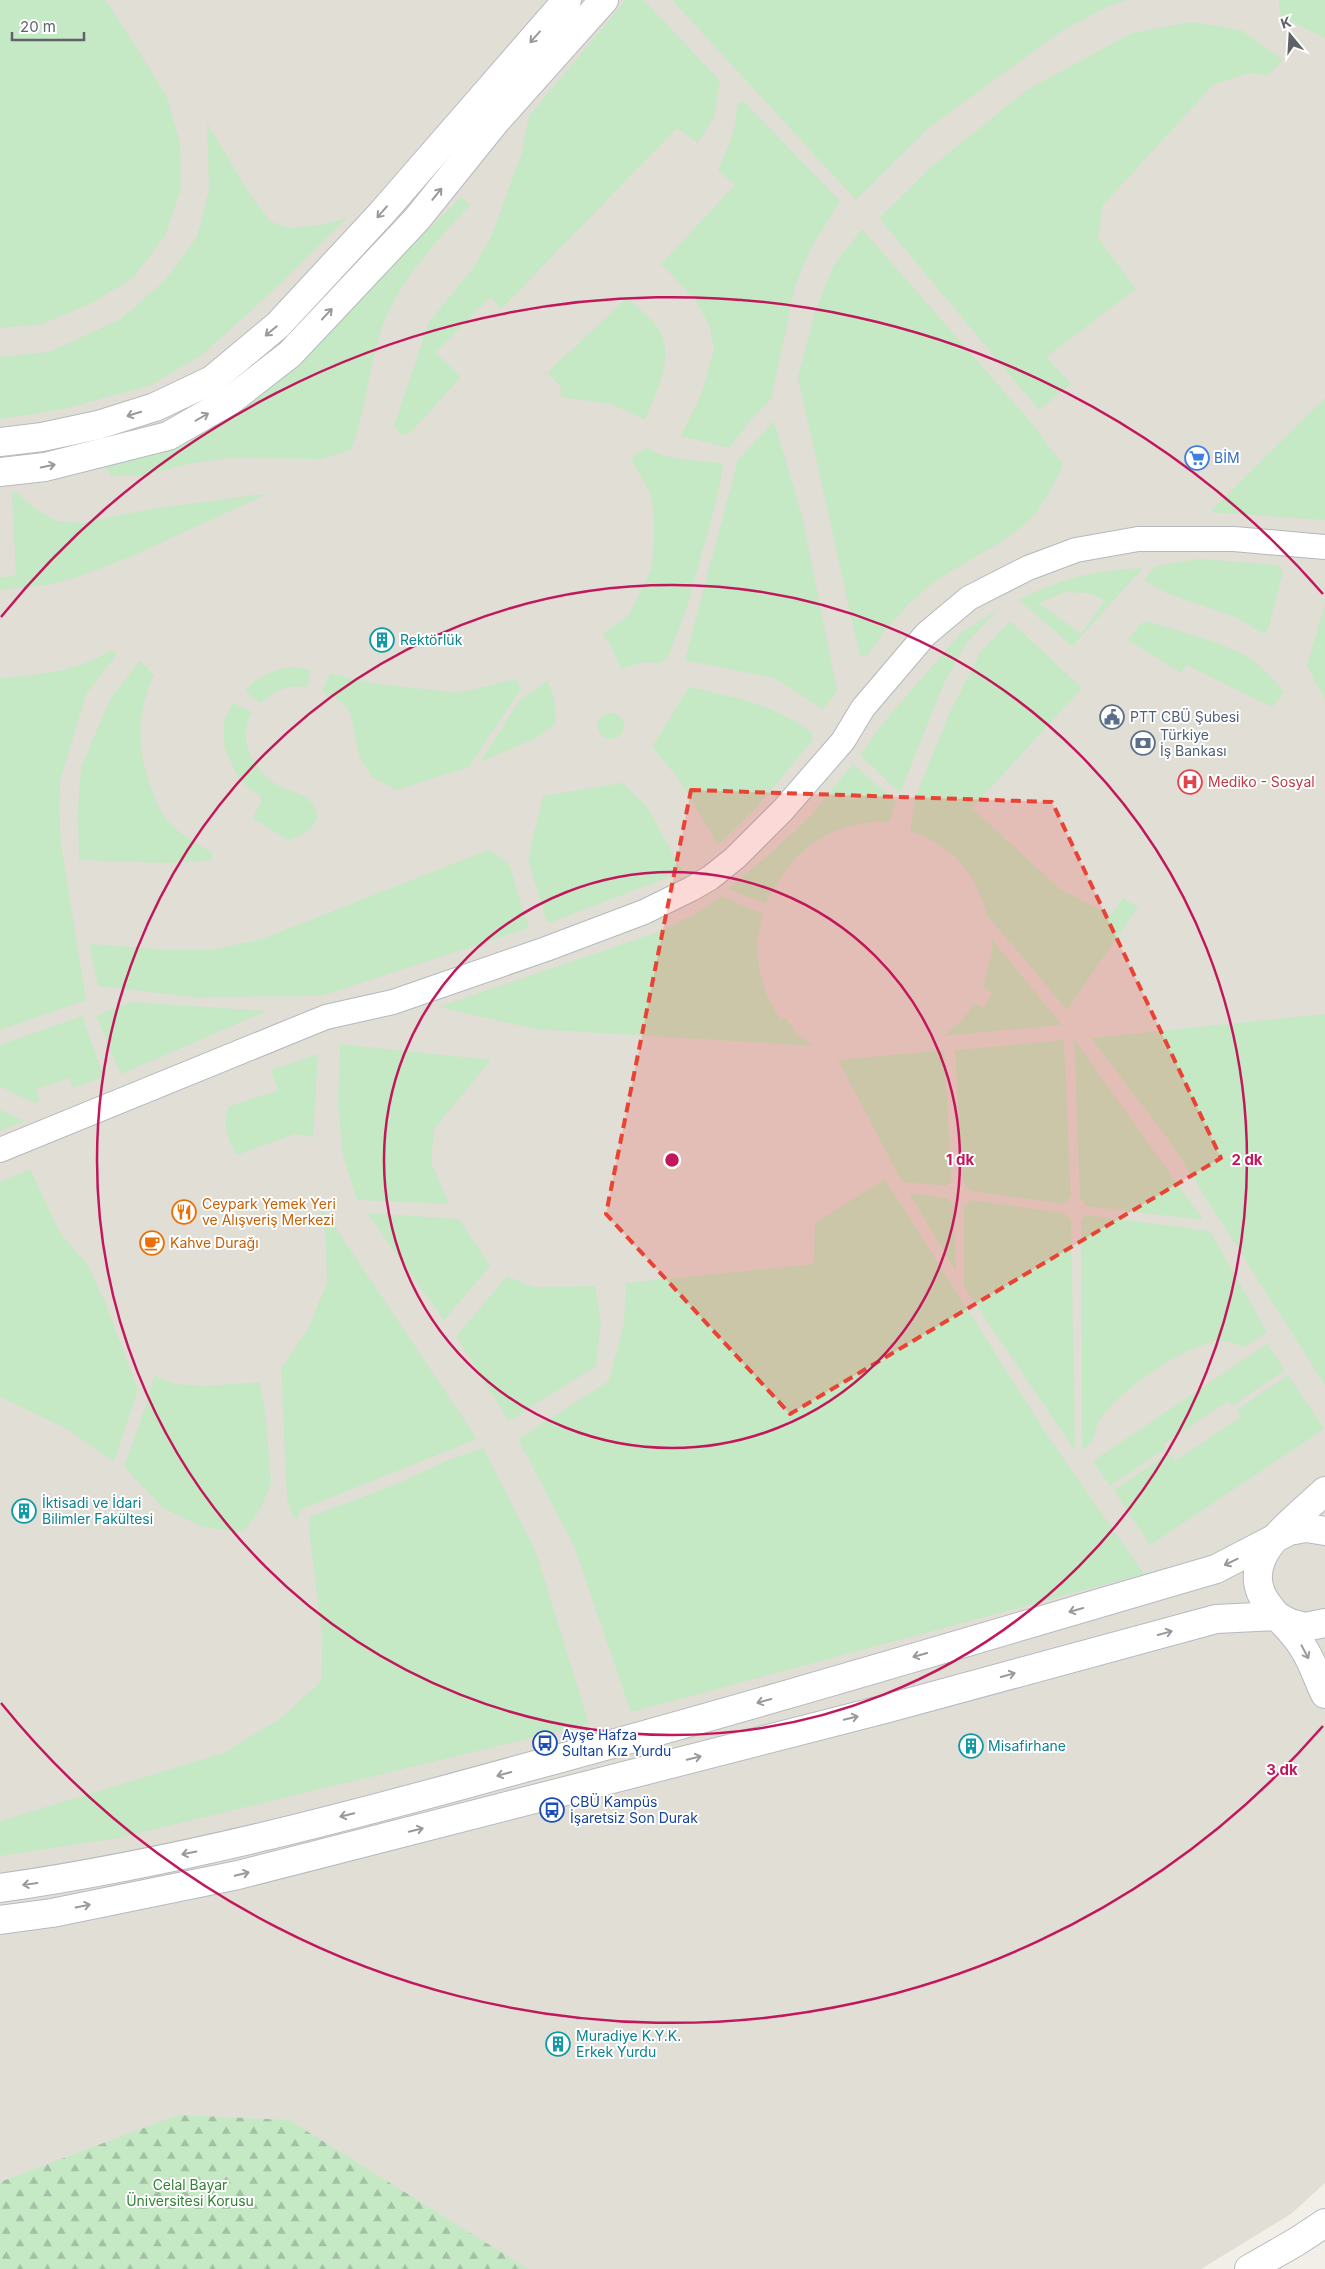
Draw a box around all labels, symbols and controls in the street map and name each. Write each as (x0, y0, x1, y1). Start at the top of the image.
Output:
scale bar (12, 10, 85, 42)
north arrow (1265, 10, 1315, 60)
text: K (1278, 13, 1293, 32)
text: 20 m (20, 17, 56, 36)
one-way arrow (529, 30, 540, 43)
one-way arrow (431, 188, 442, 201)
one-way arrow (376, 205, 387, 218)
one-way arrow (321, 308, 333, 321)
one-way arrow (265, 325, 278, 336)
one-way arrow (126, 409, 142, 419)
one-way arrow (194, 411, 209, 421)
supermarket icon: BİM (1184, 445, 1210, 471)
place label: BİM (1214, 449, 1240, 466)
one-way arrow (40, 461, 56, 470)
building icon: Rektörlük (369, 627, 395, 653)
place label: Rektörlük (400, 631, 463, 648)
public building icon: PTT CBÜ Şubesi (1099, 704, 1125, 730)
place label: PTT CBÜ Şubesi (1130, 708, 1239, 725)
place label: Türkiye İş Bankası (1160, 726, 1227, 759)
bank icon: Türkiye İş Bankası (1130, 730, 1156, 756)
hospital icon: Mediko - Sosyal (1177, 769, 1203, 795)
place label: Mediko - Sosyal (1208, 773, 1315, 790)
text: 1 dk (946, 1150, 974, 1169)
text: 2 dk (1231, 1150, 1263, 1169)
centre of rings (663, 1151, 681, 1169)
place label: Ceypark Yemek Yeri ve Alışveriş Merkezi (202, 1195, 336, 1228)
restaurant icon: Ceypark Yemek Yeri ve Alışveriş Merkezi (171, 1199, 197, 1225)
cafe icon: Kahve Durağı (139, 1230, 165, 1256)
place label: Kahve Durağı (170, 1234, 259, 1251)
place label: İktisadi ve İdari Bilimler Fakültesi (42, 1494, 153, 1527)
building icon: İktisadi ve İdari Bilimler Fakültesi (11, 1498, 37, 1524)
one-way arrow (1224, 1558, 1239, 1567)
one-way arrow (1068, 1606, 1084, 1616)
one-way arrow (1157, 1627, 1173, 1637)
one-way arrow (1300, 1645, 1310, 1660)
one-way arrow (912, 1651, 928, 1661)
one-way arrow (1000, 1670, 1016, 1680)
one-way arrow (756, 1696, 772, 1706)
one-way arrow (843, 1712, 859, 1722)
place label: Ayşe Hafza Sultan Kız Yurdu (562, 1726, 671, 1759)
bus stop icon: Ayşe Hafza Sultan Kız Yurdu (532, 1730, 558, 1756)
building icon: Misafirhane (958, 1733, 984, 1759)
place label: Misafirhane (988, 1737, 1066, 1754)
one-way arrow (685, 1753, 701, 1762)
text: 3 dk (1266, 1760, 1298, 1779)
one-way arrow (497, 1770, 513, 1779)
place label: CBÜ Kampüs İşaretsiz Son Durak (570, 1793, 698, 1826)
bus stop icon: CBÜ Kampüs İşaretsiz Son Durak (539, 1797, 565, 1823)
one-way arrow (340, 1811, 356, 1820)
one-way arrow (408, 1825, 424, 1834)
one-way arrow (182, 1848, 198, 1858)
one-way arrow (233, 1869, 249, 1878)
one-way arrow (22, 1879, 38, 1889)
one-way arrow (74, 1901, 90, 1911)
place label: Muradiye K.Y.K. Erkek Yurdu (576, 2027, 681, 2060)
building icon: Muradiye K.Y.K. Erkek Yurdu (545, 2031, 571, 2057)
park label: Celal Bayar Üniversitesi Korusu (126, 2176, 254, 2209)

